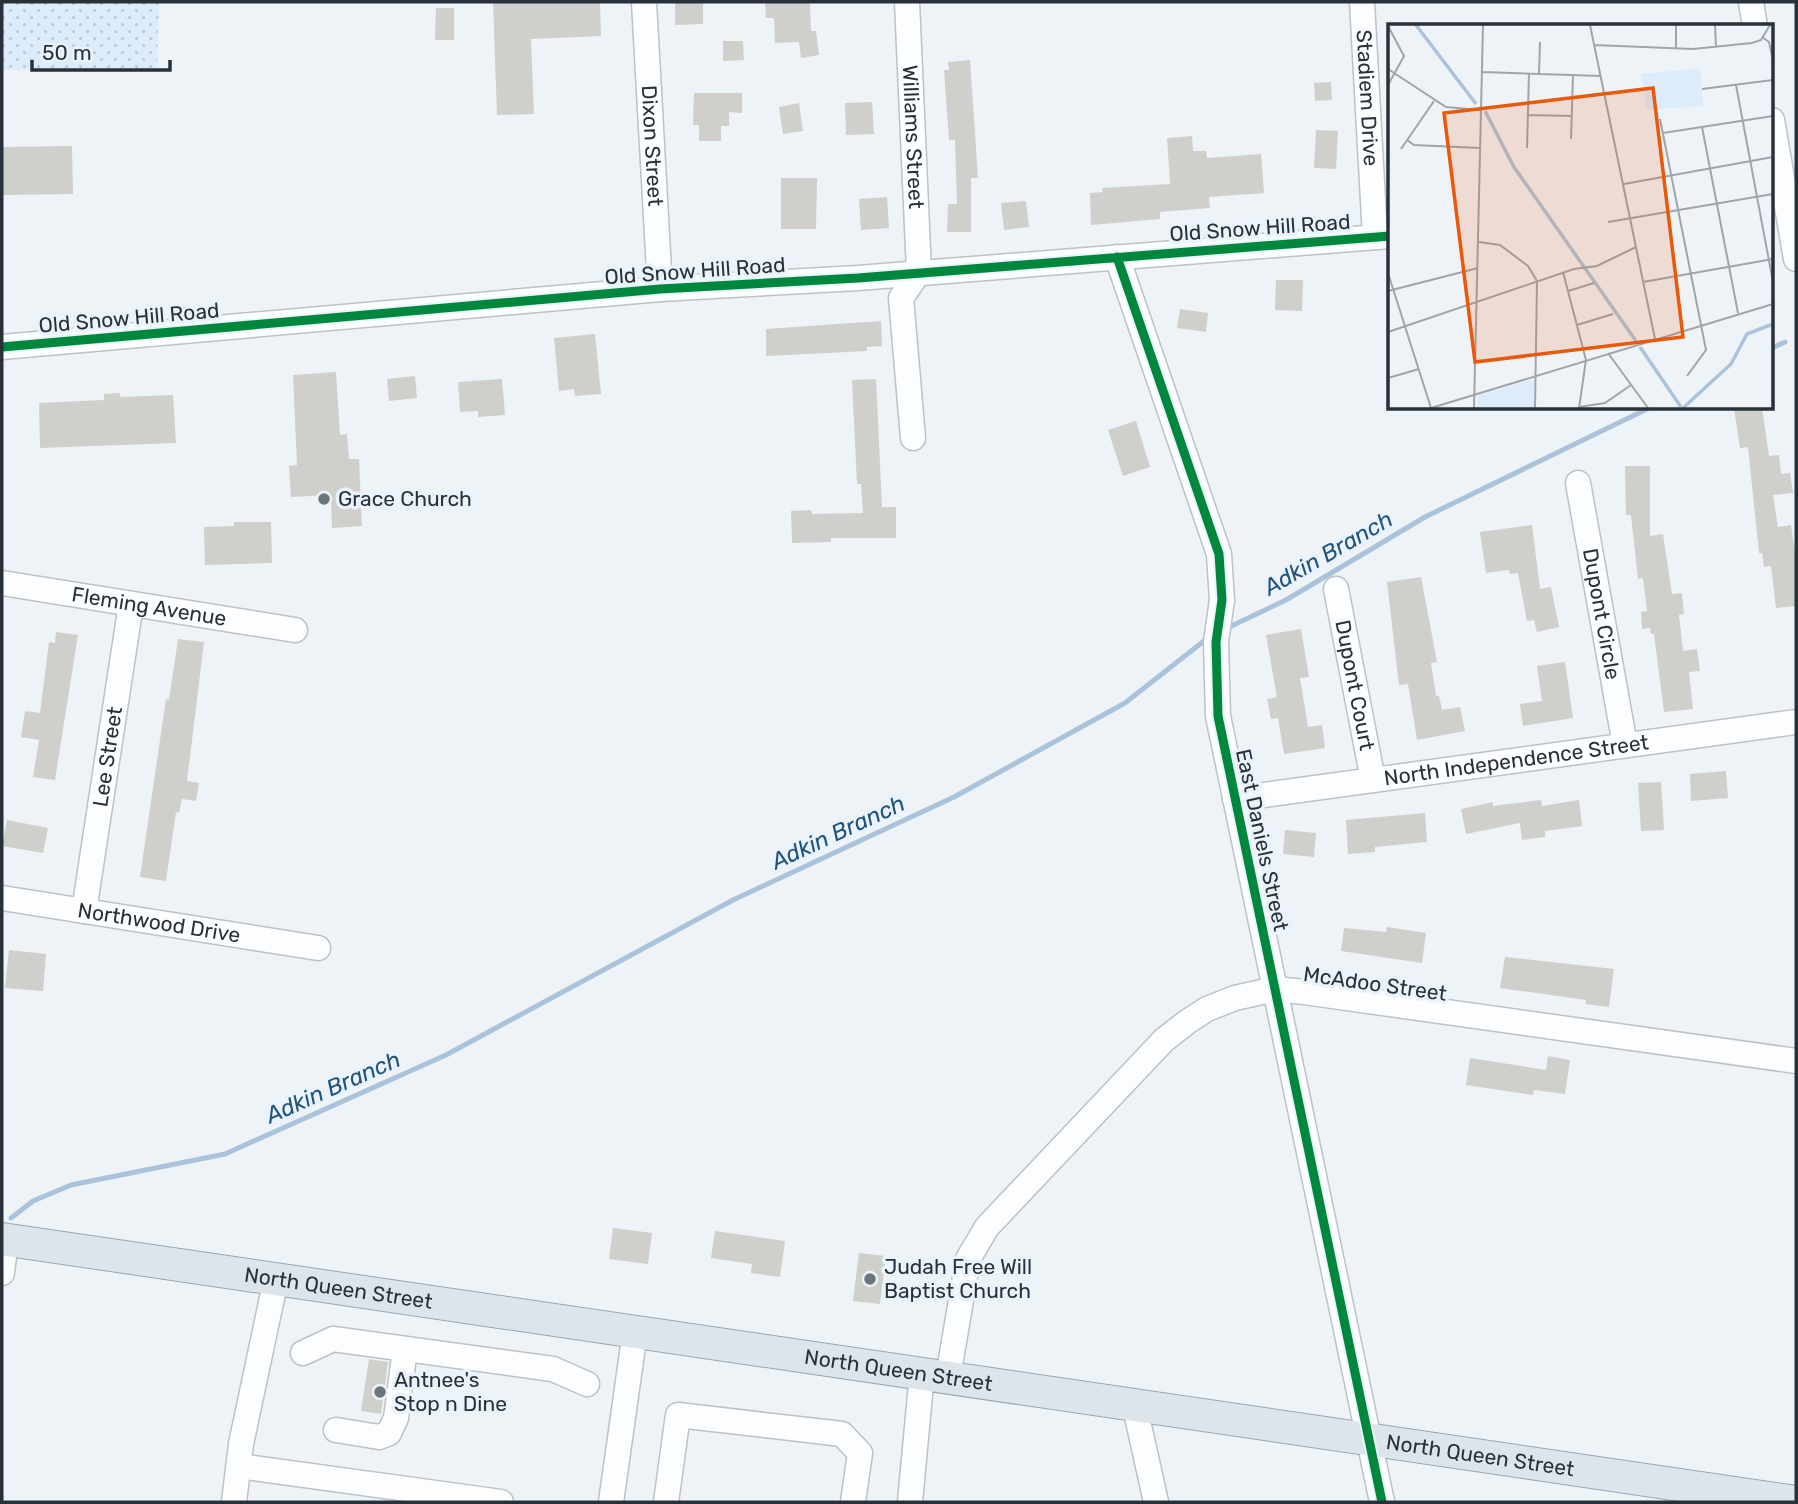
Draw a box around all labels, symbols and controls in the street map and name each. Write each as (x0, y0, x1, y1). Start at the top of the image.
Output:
inset map (1388, 24, 1773, 410)
scale bar (32, 28, 170, 72)
street label: Stadiem Drive (1352, 29, 1384, 167)
text: 50 m (42, 40, 92, 65)
street label: Williams Street (898, 64, 929, 209)
street label: Dixon Street (637, 84, 668, 207)
street label: Old Snow Hill Road (1169, 209, 1351, 246)
street label: Old Snow Hill Road (604, 252, 786, 289)
street label: Old Snow Hill Road (38, 297, 220, 338)
place label: Grace Church (338, 486, 472, 511)
marker: Grace Church (316, 491, 332, 507)
water label: Adkin Branch (1258, 505, 1398, 602)
street label: Dupont Circle (1578, 546, 1626, 681)
street label: Fleming Avenue (70, 581, 228, 631)
street label: Dupont Court (1330, 618, 1380, 753)
street label: Lee Street (87, 705, 127, 809)
street label: North Independence Street (1382, 729, 1650, 790)
street label: East Daniels Street (1231, 746, 1294, 933)
water label: Adkin Branch (766, 789, 909, 876)
street label: Northwood Drive (76, 897, 242, 948)
street label: McAdoo Street (1302, 961, 1448, 1006)
water label: Adkin Branch (260, 1045, 405, 1130)
place label: Judah Free Will Baptist Church (884, 1254, 1032, 1303)
street label: North Queen Street (243, 1262, 434, 1314)
marker: Judah Free Will Baptist Church (862, 1271, 878, 1287)
street label: North Queen Street (803, 1344, 994, 1396)
place label: Antnee's Stop n Dine (394, 1367, 507, 1416)
marker: Antnee's Stop n Dine (372, 1384, 388, 1400)
street label: North Queen Street (1385, 1429, 1576, 1481)

